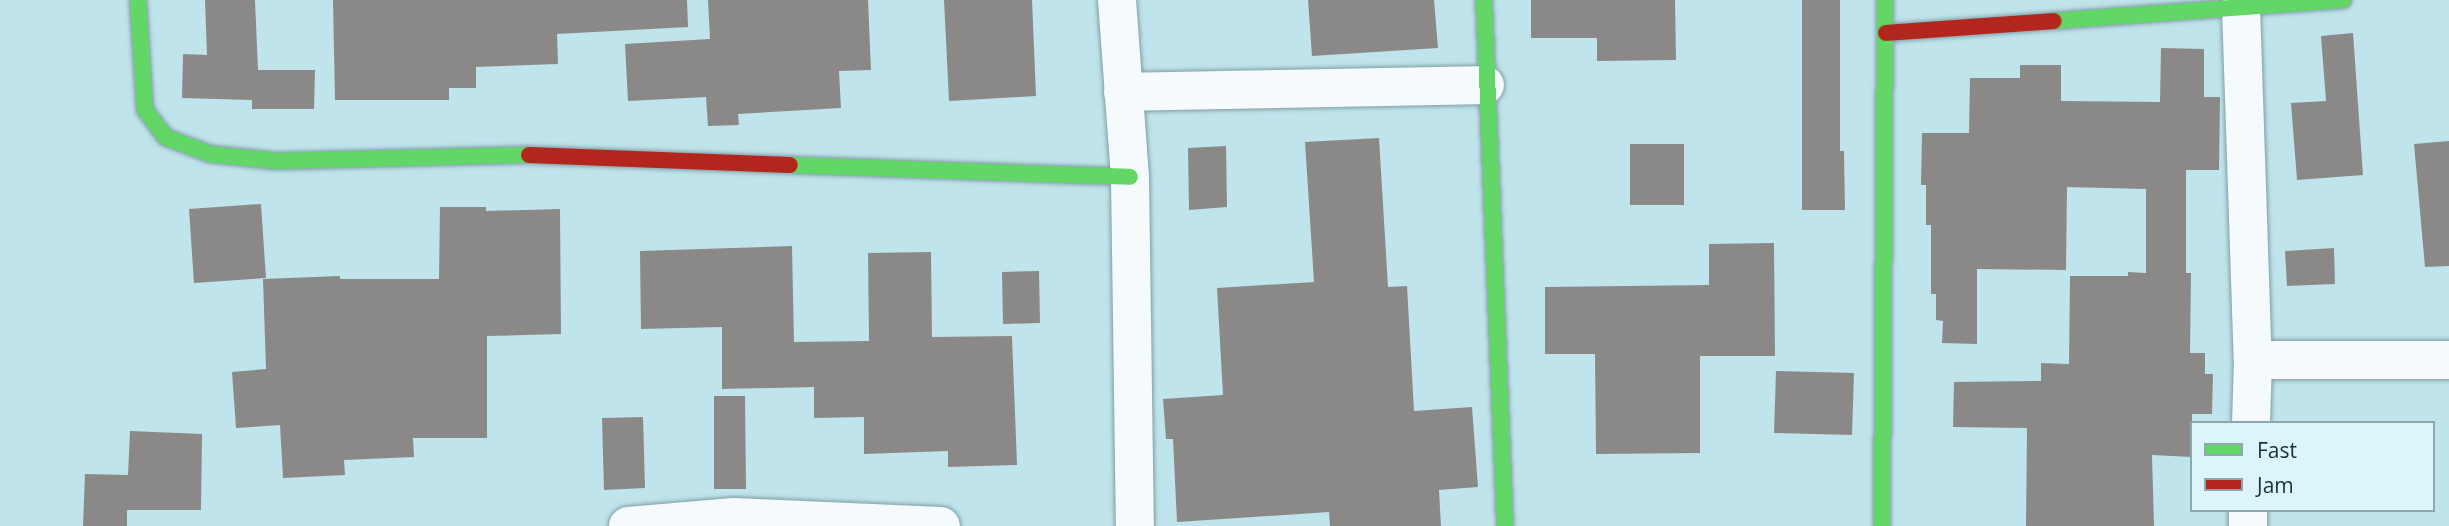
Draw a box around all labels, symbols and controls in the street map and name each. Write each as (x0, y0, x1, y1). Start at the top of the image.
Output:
legend (2190, 421, 2435, 512)
text: Fast (2257, 436, 2297, 464)
text: Jam (2257, 471, 2294, 499)

